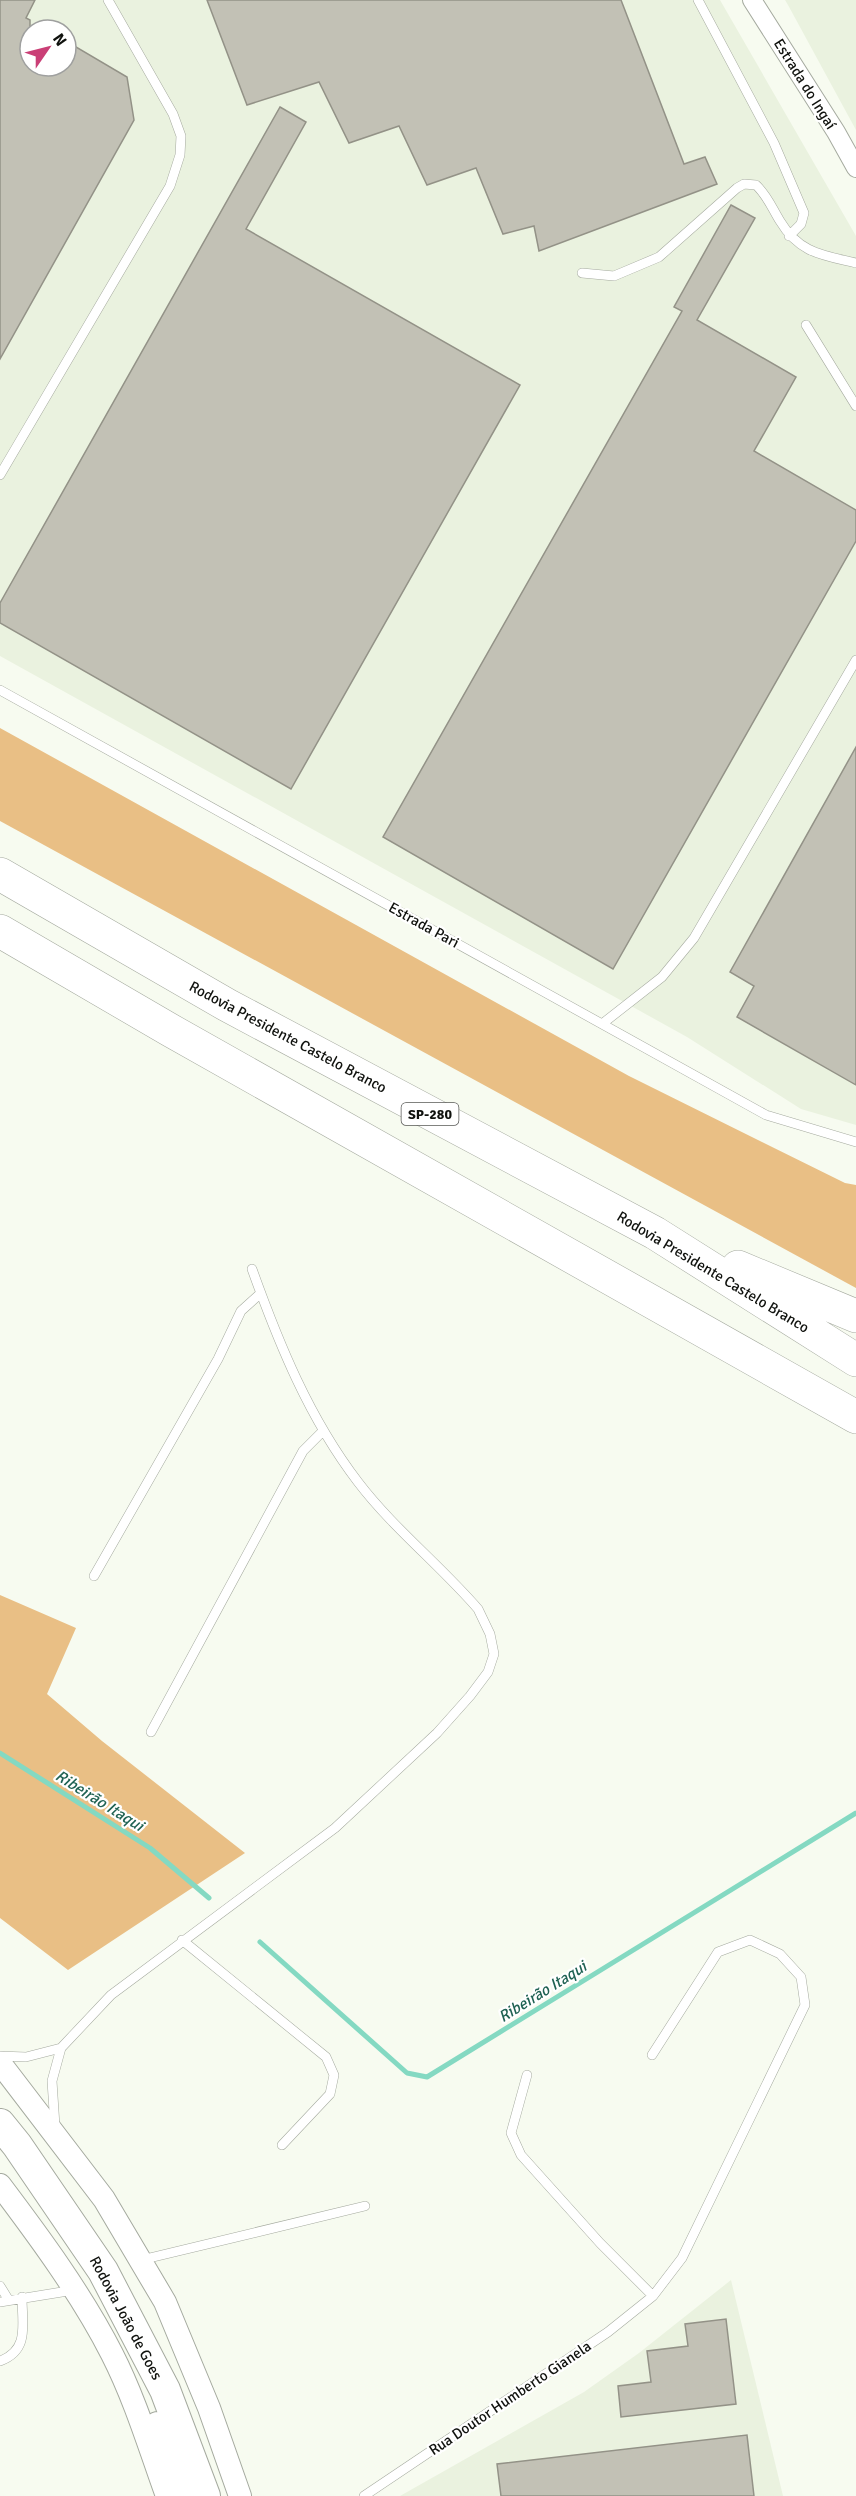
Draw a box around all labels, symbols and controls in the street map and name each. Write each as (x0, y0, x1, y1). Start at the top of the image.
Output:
north arrow (18, 18, 78, 78)
text: N (48, 30, 71, 50)
street label: Estrada do Ingaí (770, 35, 840, 133)
street label: Estrada Pari (386, 898, 462, 952)
street label: Rodovia Presidente Castelo Branco (186, 977, 390, 1097)
road number: SP-280 (402, 1103, 458, 1125)
street label: Rodovia Presidente Castelo Branco (614, 1207, 813, 1337)
water label: Ribeirão Itaqui (52, 1766, 149, 1837)
water label: Ribeirão Itaqui (495, 1956, 592, 2027)
street label: Rodovia João de Goes (86, 2253, 166, 2383)
street label: Rua Doutor Humberto Gianela (425, 2337, 595, 2459)

